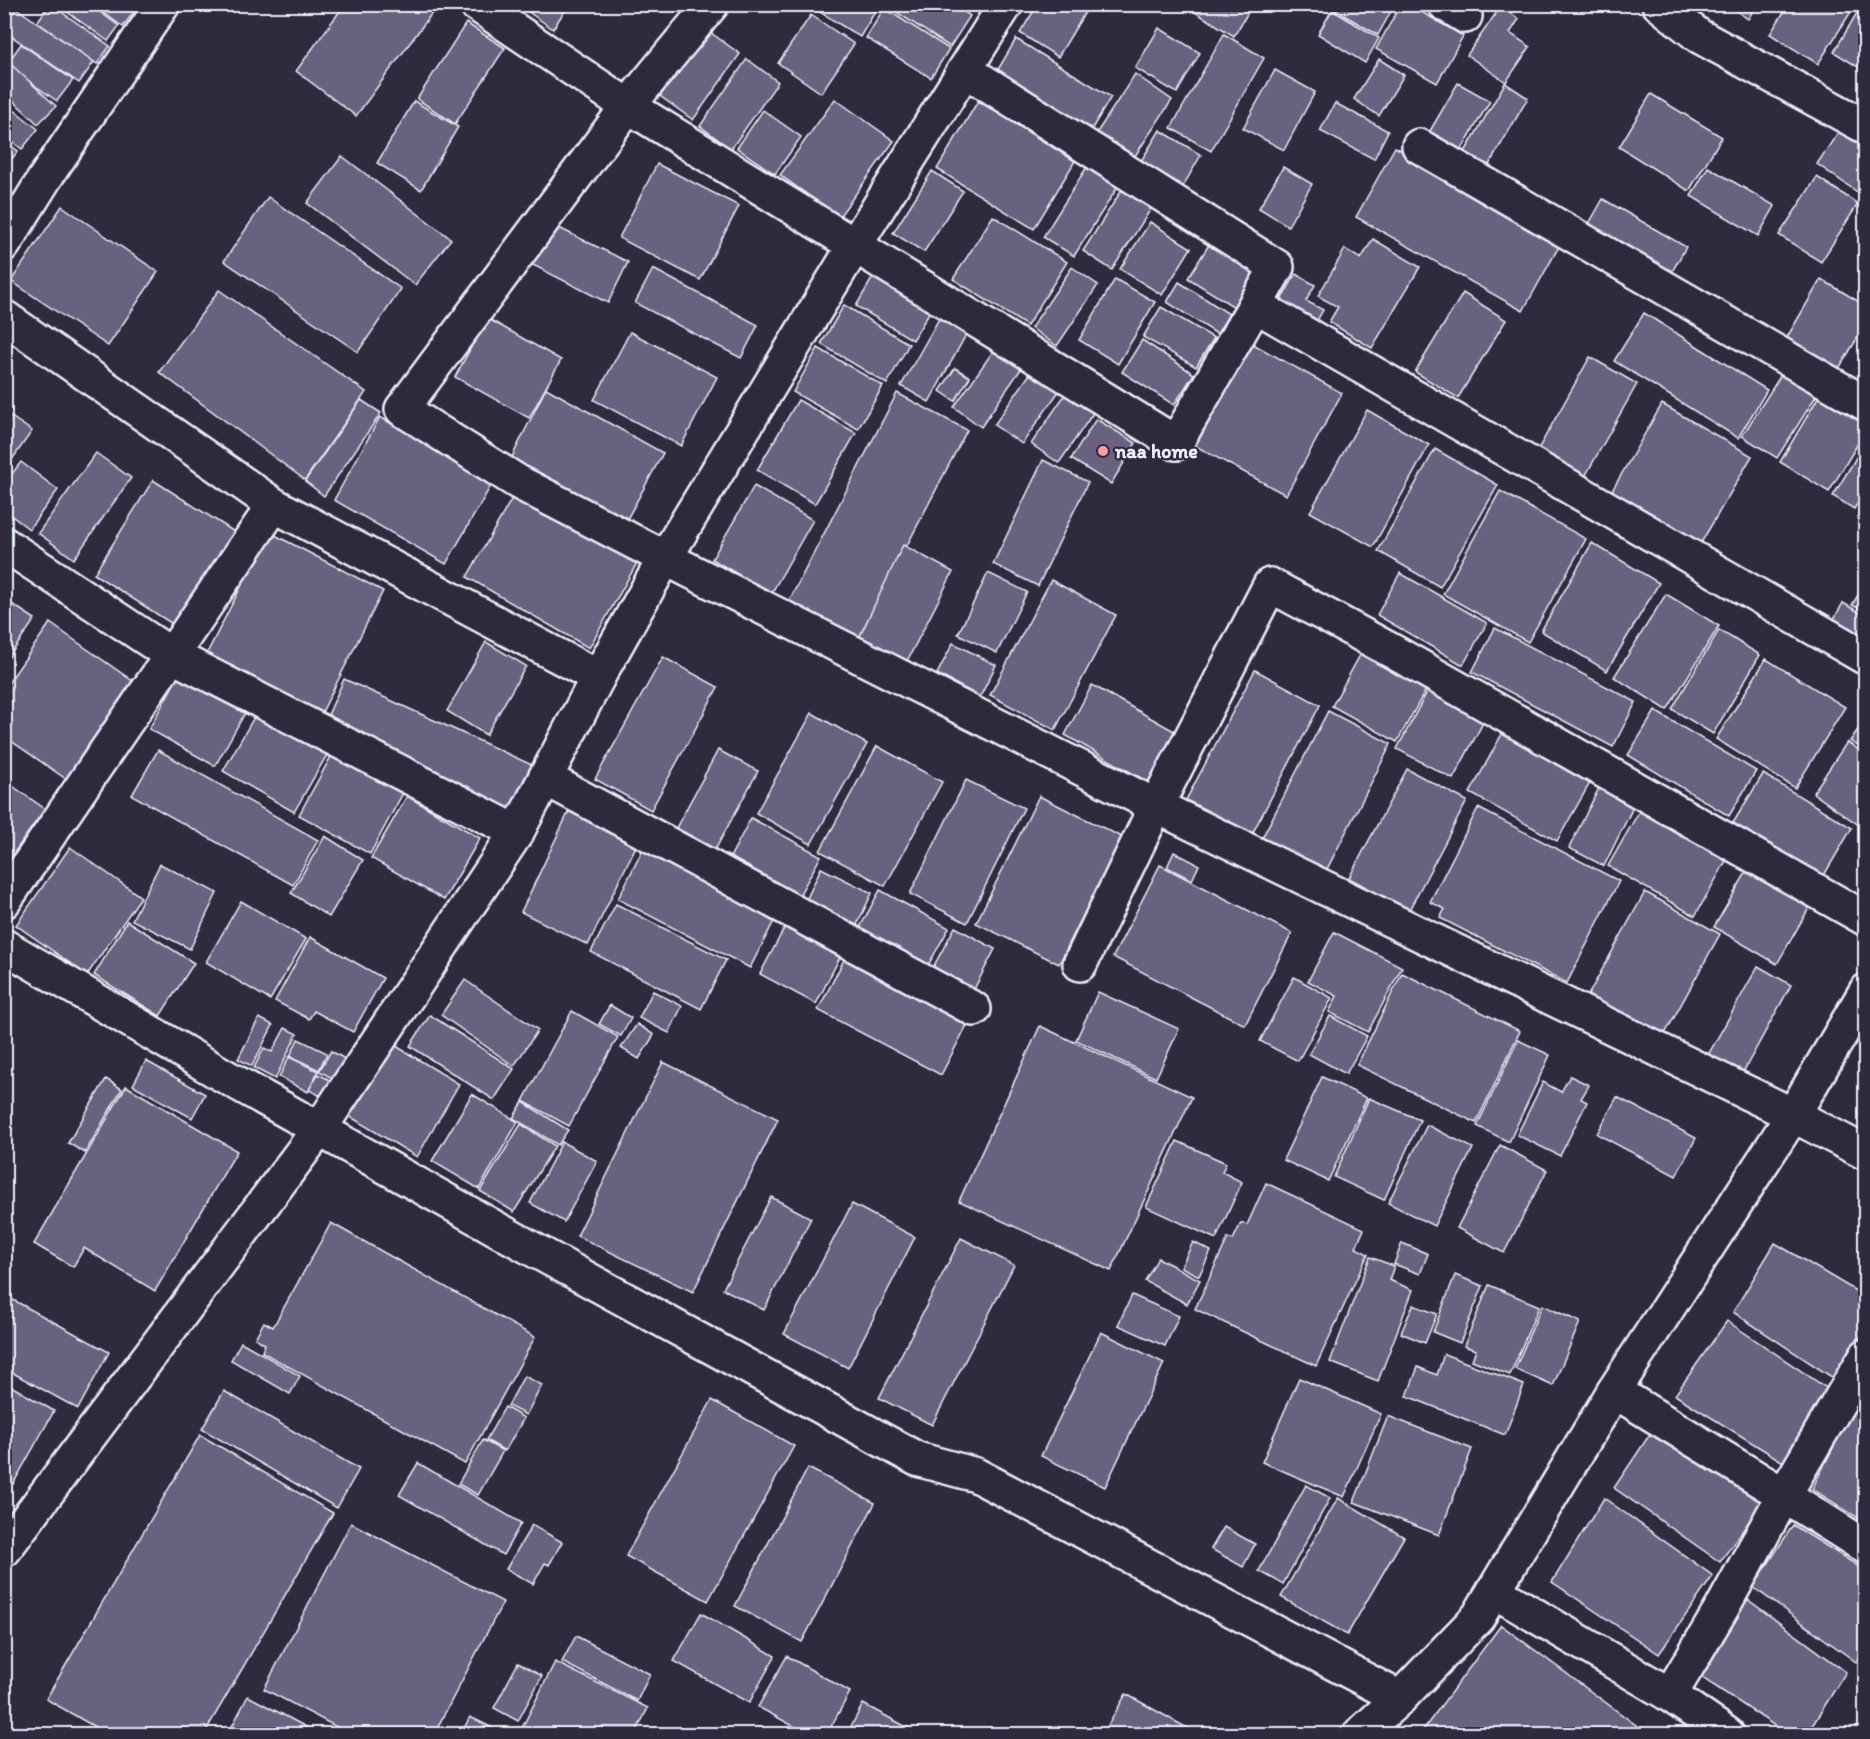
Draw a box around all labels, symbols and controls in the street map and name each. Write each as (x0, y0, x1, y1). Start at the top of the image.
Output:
place label: naa home (1114, 439, 1198, 463)
marker: naa home (1096, 444, 1110, 458)

